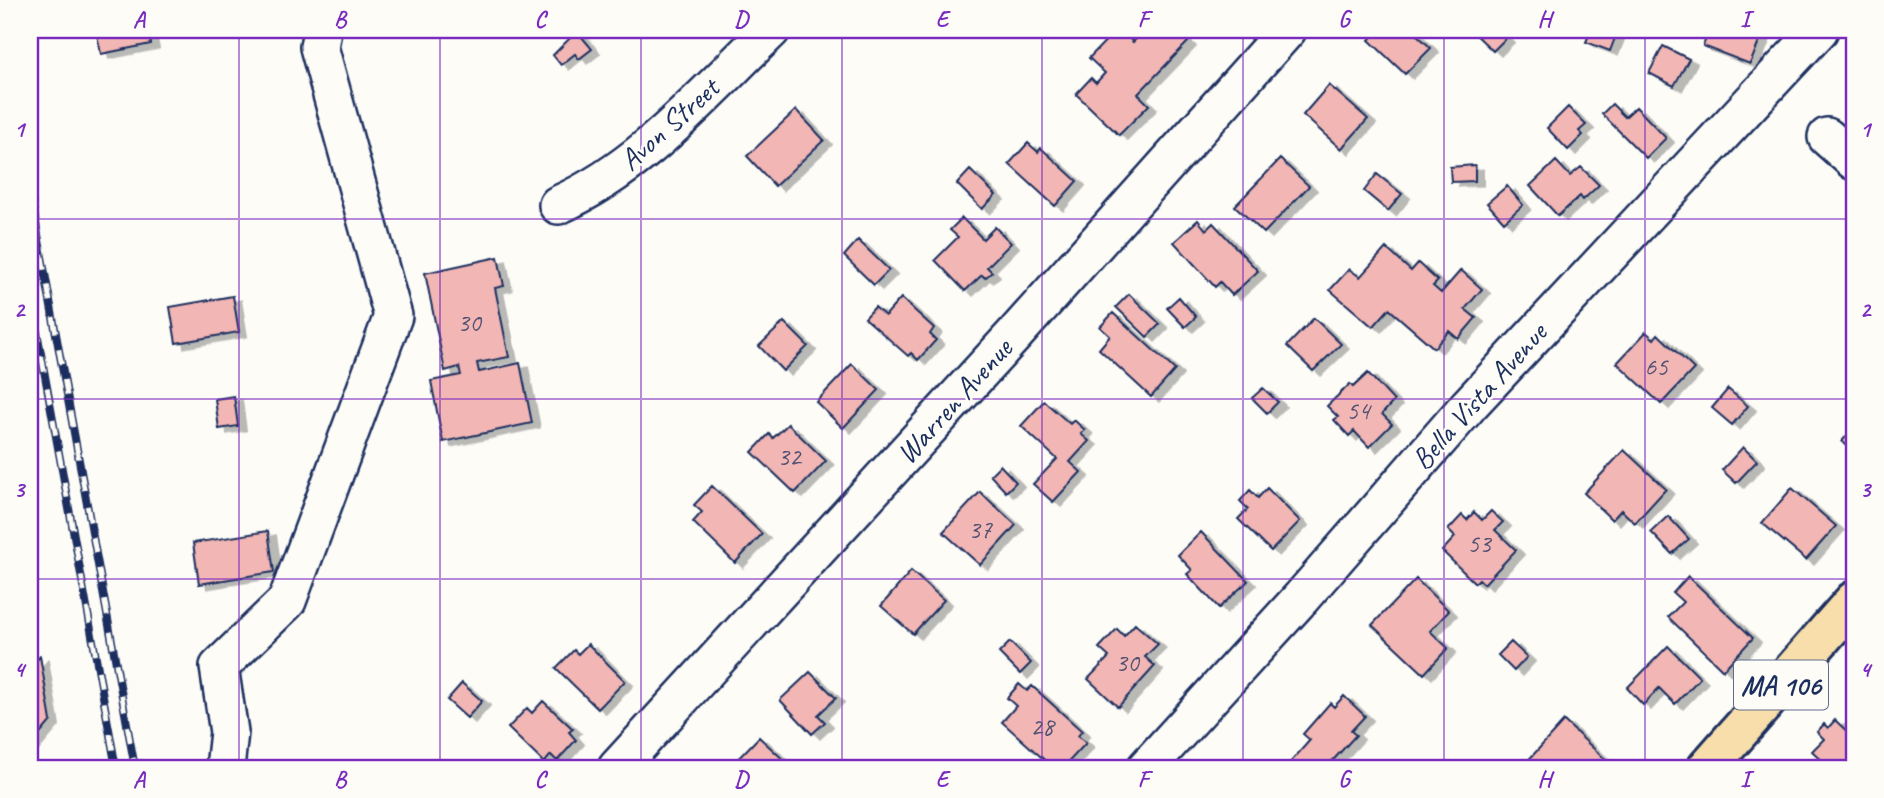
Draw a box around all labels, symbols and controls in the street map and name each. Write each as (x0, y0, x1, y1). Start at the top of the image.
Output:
text: A (133, 5, 147, 34)
text: B (334, 5, 348, 34)
text: C (535, 5, 549, 34)
text: D (734, 5, 750, 34)
text: E (936, 5, 952, 34)
text: F (1138, 5, 1154, 34)
text: G (1338, 5, 1353, 34)
text: H (1537, 5, 1555, 34)
text: I (1740, 5, 1755, 34)
street label: Avon Street (611, 67, 729, 179)
text: 1 (14, 115, 27, 144)
text: 1 (1860, 115, 1873, 144)
text: 2 (14, 295, 27, 324)
text: 2 (1860, 295, 1873, 324)
house number: 30 (457, 306, 483, 339)
street label: Bella Vista Avenue (1403, 313, 1557, 477)
street label: Warren Avenue (888, 329, 1022, 472)
house number: 65 (1644, 350, 1669, 383)
house number: 54 (1346, 394, 1372, 427)
house number: 32 (777, 440, 803, 473)
text: 3 (14, 475, 27, 504)
text: 3 (1860, 475, 1873, 504)
house number: 37 (968, 513, 993, 546)
house number: 53 (1467, 527, 1493, 560)
house number: 30 (1115, 646, 1141, 679)
text: 4 (14, 655, 27, 684)
text: 4 (1860, 655, 1873, 684)
road number: MA 106 (1734, 660, 1828, 710)
house number: 28 (1030, 710, 1056, 743)
text: A (133, 765, 147, 794)
text: B (334, 765, 348, 794)
text: C (535, 765, 549, 794)
text: D (734, 765, 750, 794)
text: E (936, 765, 952, 794)
text: F (1138, 765, 1154, 794)
text: G (1338, 765, 1353, 794)
text: H (1537, 765, 1555, 794)
text: I (1740, 765, 1755, 794)

